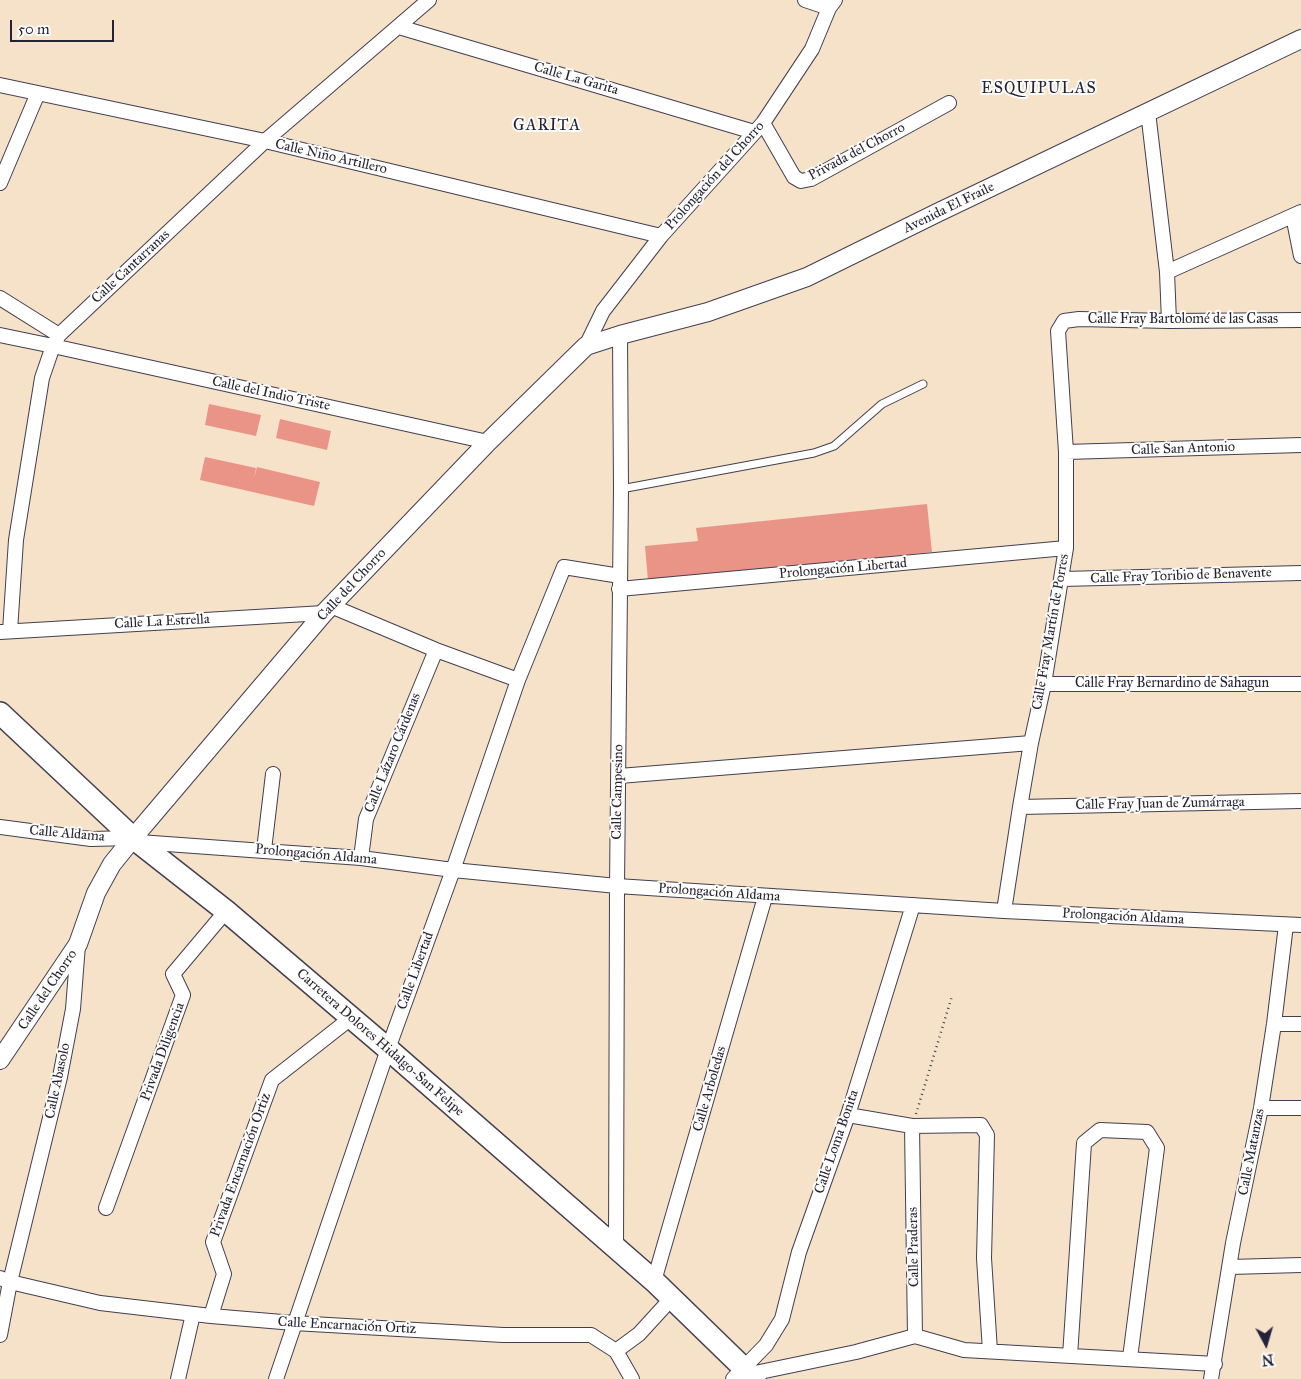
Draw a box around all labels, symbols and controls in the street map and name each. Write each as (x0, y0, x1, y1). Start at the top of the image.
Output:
scale bar (12, 10, 116, 42)
text: 50 m (18, 20, 50, 38)
street label: Calle La Garita (532, 59, 620, 99)
district label: ESQUIPULAS (980, 79, 1098, 99)
district label: GARITA (512, 116, 582, 136)
street label: Prolongación del Chorro (662, 118, 768, 234)
street label: Privada del Chorro (806, 119, 908, 185)
street label: Calle Niño Artillero (273, 136, 389, 178)
street label: Avenida El Fraile (901, 179, 997, 237)
street label: Calle Cantarranas (88, 227, 174, 307)
street label: Calle Fray Bartolomé de las Casas (1088, 312, 1278, 328)
street label: Calle del Indio Triste (210, 373, 332, 415)
street label: Calle San Antonio (1131, 439, 1235, 459)
street label: Calle del Chorro (314, 545, 390, 625)
street label: Calle Fray Martín de Porres (1029, 553, 1073, 711)
street label: Prolongación Libertad (778, 555, 908, 583)
street label: Calle Fray Toribio de Benavente (1090, 564, 1272, 588)
street label: Calle La Estrella (114, 611, 210, 633)
street label: Calle Fray Bernardino de Sahagun (1075, 676, 1269, 692)
street label: Calle Lázaro Cárdenas (361, 691, 425, 815)
street label: Calle Campesino (609, 744, 627, 840)
street label: Calle Fray Juan de Zumárraga (1075, 794, 1245, 814)
street label: Calle Aldama (29, 822, 105, 846)
street label: Prolongación Aldama (254, 841, 378, 869)
street label: Prolongación Aldama (657, 880, 781, 906)
street label: Prolongación Aldama (1061, 905, 1185, 929)
street label: Calle Libertad (394, 930, 438, 1012)
street label: Calle del Chorro (15, 947, 81, 1033)
street label: Carretera Dolores Hidalgo-San Felipe (293, 966, 467, 1120)
street label: Privada Diligencia (137, 1000, 189, 1104)
street label: Calle Abasolo (42, 1042, 74, 1120)
street label: Calle Arboledas (690, 1044, 730, 1134)
street label: Calle Loma Bonita (811, 1088, 863, 1196)
street label: Privada Encarnación Ortiz (207, 1091, 275, 1239)
street label: Calle Matanzas (1235, 1107, 1269, 1197)
street label: Calle Praderas (905, 1207, 923, 1287)
street label: Calle Encarnación Ortiz (277, 1314, 417, 1338)
north arrow (1241, 1319, 1291, 1369)
text: N (1261, 1350, 1274, 1368)

